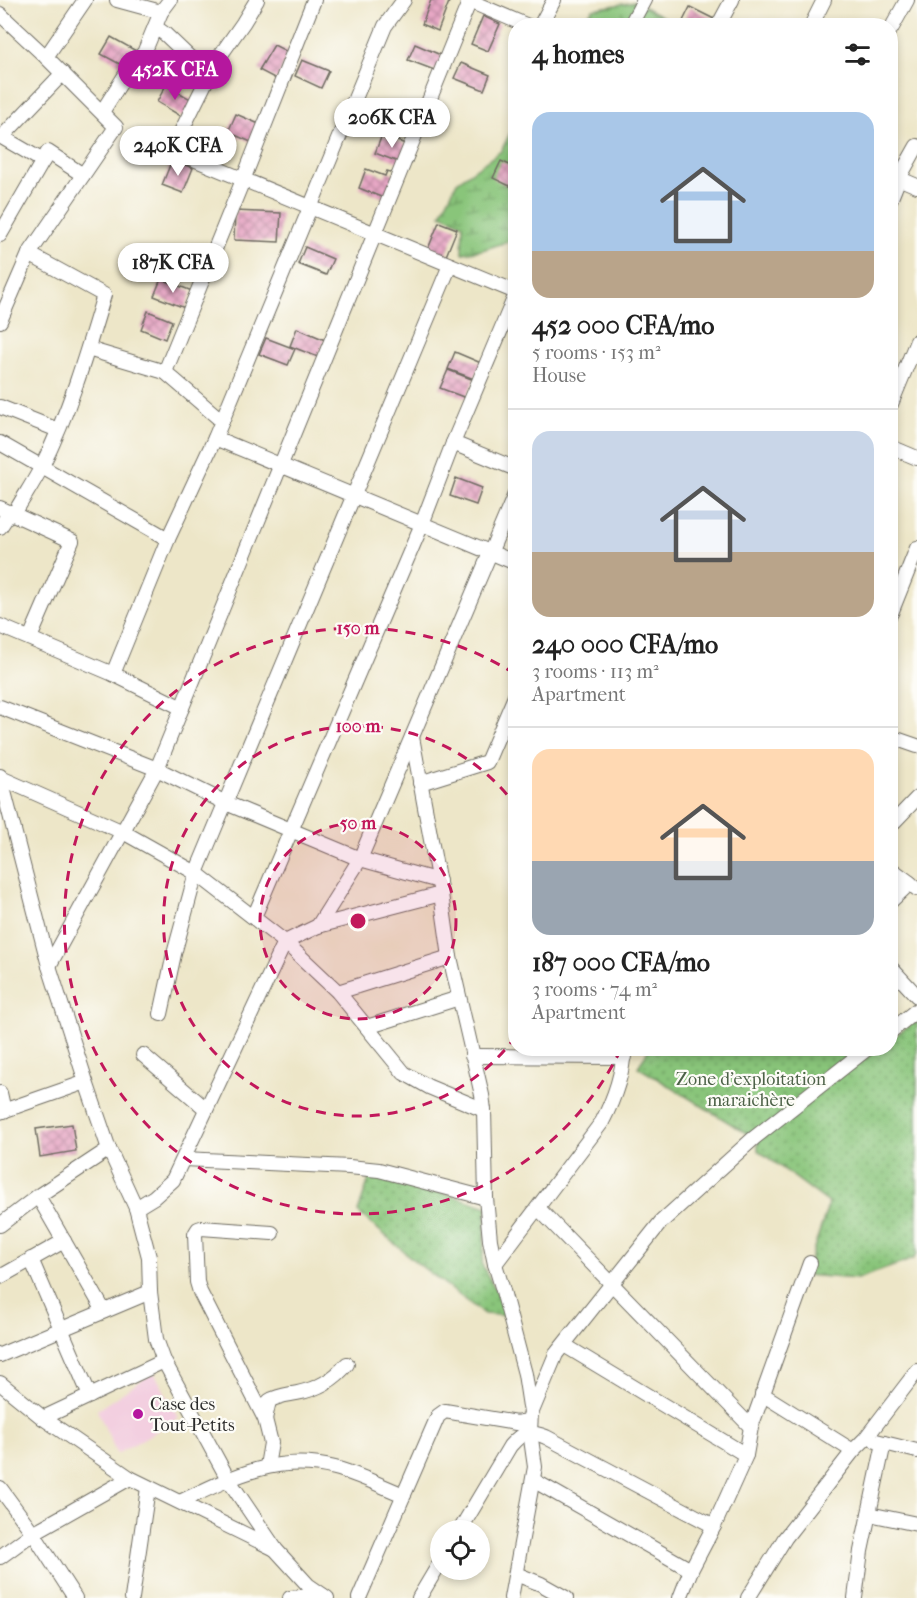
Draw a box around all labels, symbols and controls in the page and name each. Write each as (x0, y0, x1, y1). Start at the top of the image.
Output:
icon: filters (841, 38, 874, 71)
text: 4 homes (532, 39, 624, 70)
pin: 452K CFA (113, 50, 237, 101)
text: 452K CFA (132, 58, 218, 81)
pin: 206K CFA (330, 98, 454, 149)
text: 206K CFA (348, 106, 436, 129)
pin: 240K CFA (116, 126, 240, 177)
text: 240K CFA (134, 134, 222, 157)
icon: home (649, 151, 757, 259)
pin: 187K CFA (111, 243, 235, 294)
text: 187K CFA (132, 251, 214, 274)
text: 452 000 CFA/mo (532, 310, 714, 341)
text: 5 rooms · 153 m² (532, 341, 661, 364)
text: House (532, 364, 586, 387)
icon: home (649, 470, 757, 578)
text: 150 m (337, 618, 380, 639)
text: 240 000 CFA/mo (532, 629, 718, 660)
text: 3 rooms · 113 m² (532, 660, 659, 683)
text: Apartment (532, 683, 626, 706)
text: 100 m (335, 716, 382, 737)
icon: home (649, 788, 757, 896)
text: 50 m (340, 813, 377, 834)
centre of rings (348, 911, 368, 931)
text: 187 000 CFA/mo (532, 947, 710, 978)
text: 3 rooms · 74 m² (532, 978, 657, 1001)
text: Apartment (532, 1001, 626, 1024)
park label: Zone d'exploitation maraichère (676, 1069, 827, 1111)
place label: Case des Tout-Petits (150, 1394, 235, 1436)
marker: Case des Tout-Petits (131, 1407, 145, 1421)
map controls (430, 1520, 490, 1580)
button: locate (430, 1520, 490, 1580)

